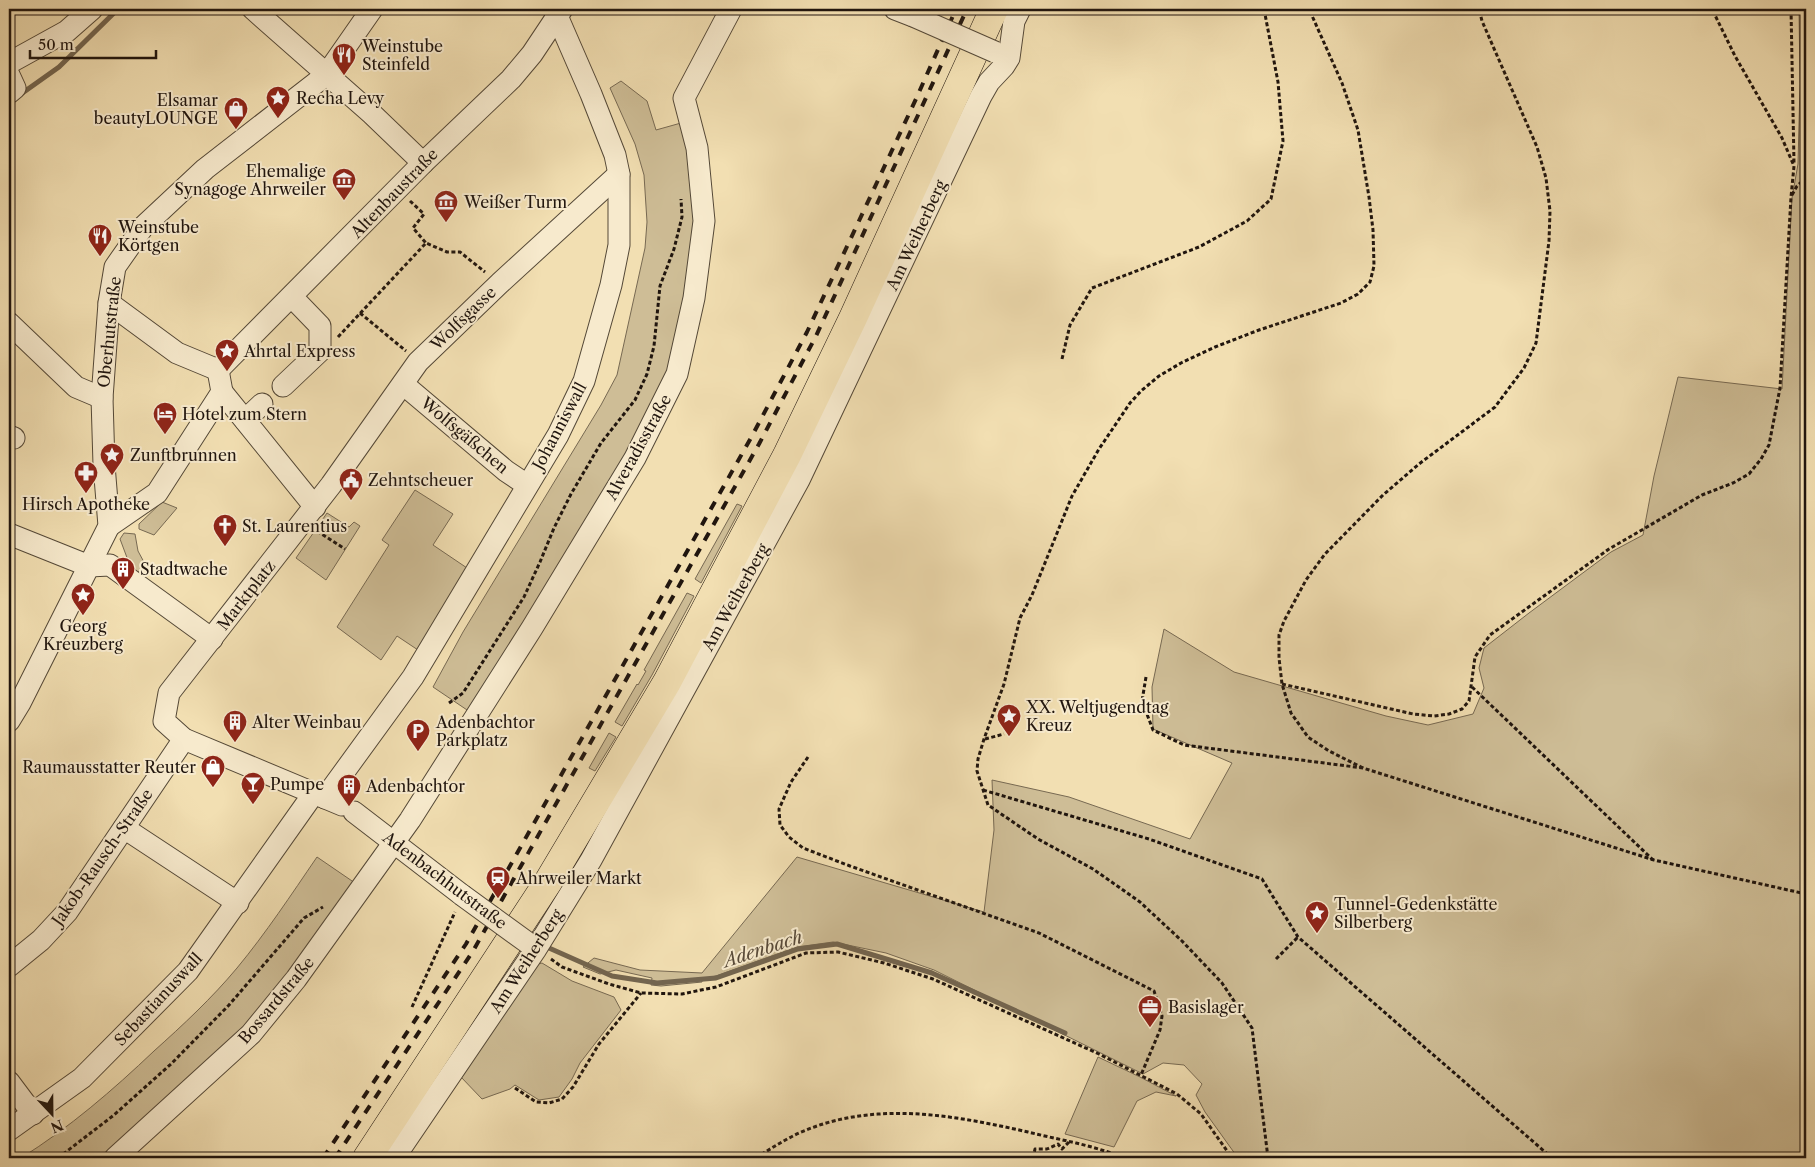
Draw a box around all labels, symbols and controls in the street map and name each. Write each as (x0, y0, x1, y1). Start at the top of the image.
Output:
scale bar (30, 28, 156, 60)
text: 50 m (38, 35, 74, 54)
place label: Weinstube Steinfeld (361, 36, 443, 74)
restaurant icon: Weinstube Steinfeld (331, 42, 357, 76)
place icon: Recha Levy (265, 85, 291, 119)
place label: Recha Levy (296, 88, 385, 108)
place label: Elsamar beautyLOUNGE (94, 90, 218, 128)
shop icon: Elsamar beautyLOUNGE (223, 96, 249, 130)
street label: Altenbaustraße (346, 144, 442, 243)
place label: Ehemalige Synagoge Ahrweiler (174, 161, 326, 199)
museum icon: Ehemalige Synagoge Ahrweiler (331, 167, 357, 201)
street label: Am Weiherberg (881, 176, 951, 294)
museum icon: Weißer Turm (433, 189, 459, 223)
place label: Weißer Turm (463, 192, 567, 212)
place label: Weinstube Körtgen (117, 217, 199, 255)
restaurant icon: Weinstube Körtgen (87, 223, 113, 257)
street label: Oberhutstraße (93, 275, 125, 389)
street label: Wolfsgasse (425, 282, 500, 355)
place icon: Ahrtal Express (214, 338, 240, 372)
place label: Ahrtal Express (243, 341, 355, 361)
street label: Johanniswall (526, 379, 591, 476)
street label: Alveradisstraße (600, 391, 675, 504)
street label: Wolfsgäßchen (416, 392, 513, 478)
hotel icon: Hotel zum Stern (152, 401, 178, 435)
place label: Hotel zum Stern (182, 404, 307, 424)
place icon: Zunftbrunnen (99, 442, 125, 476)
place label: Zunftbrunnen (130, 445, 237, 465)
pharmacy icon: Hirsch Apotheke (73, 460, 99, 494)
public building icon: Zehntscheuer (338, 467, 364, 501)
place label: Zehntscheuer (368, 470, 474, 490)
place label: Hirsch Apotheke (22, 494, 150, 514)
church icon: St. Laurentius (212, 513, 238, 547)
place label: St. Laurentius (242, 516, 347, 536)
street label: Am Weiherberg (697, 539, 773, 655)
building icon: Stadtwache (110, 556, 136, 590)
street label: Marktplatz (213, 556, 279, 634)
place label: Stadtwache (140, 559, 228, 579)
place icon: Georg Kreuzberg (70, 582, 96, 616)
place label: Georg Kreuzberg (43, 616, 123, 654)
place label: XX. Weltjugendtag Kreuz (1025, 697, 1169, 735)
place icon: XX. Weltjugendtag Kreuz (996, 703, 1022, 737)
building icon: Alter Weinbau (222, 709, 248, 743)
place label: Alter Weinbau (251, 712, 361, 732)
place label: Adenbachtor Parkplatz (435, 712, 535, 750)
parking icon: Adenbachtor Parkplatz (405, 718, 431, 752)
shop icon: Raumausstatter Reuter (200, 754, 226, 788)
place label: Raumausstatter Reuter (22, 757, 196, 777)
bar icon: Pumpe (240, 771, 266, 805)
building icon: Adenbachtor (336, 773, 362, 807)
place label: Pumpe (270, 774, 324, 794)
place label: Adenbachtor (365, 776, 465, 796)
street label: Jakob-Rausch-Straße (46, 785, 157, 932)
street label: Adenbachhutstraße (378, 826, 511, 933)
station icon: Ahrweiler Markt (485, 865, 511, 899)
place label: Ahrweiler Markt (515, 868, 642, 888)
place label: Tunnel-Gedenkstätte Silberberg (1334, 894, 1497, 932)
place icon: Tunnel-Gedenkstätte Silberberg (1304, 900, 1330, 934)
street label: Am Weiherberg (484, 905, 567, 1018)
water label: Adenbach (718, 926, 805, 973)
street label: Sebastianuswall (110, 948, 206, 1050)
street label: Bossardstraße (234, 952, 318, 1048)
office icon: Basislager (1137, 994, 1163, 1028)
place label: Basislager (1168, 997, 1244, 1017)
north arrow (28, 1090, 78, 1140)
text: N (48, 1115, 66, 1137)

